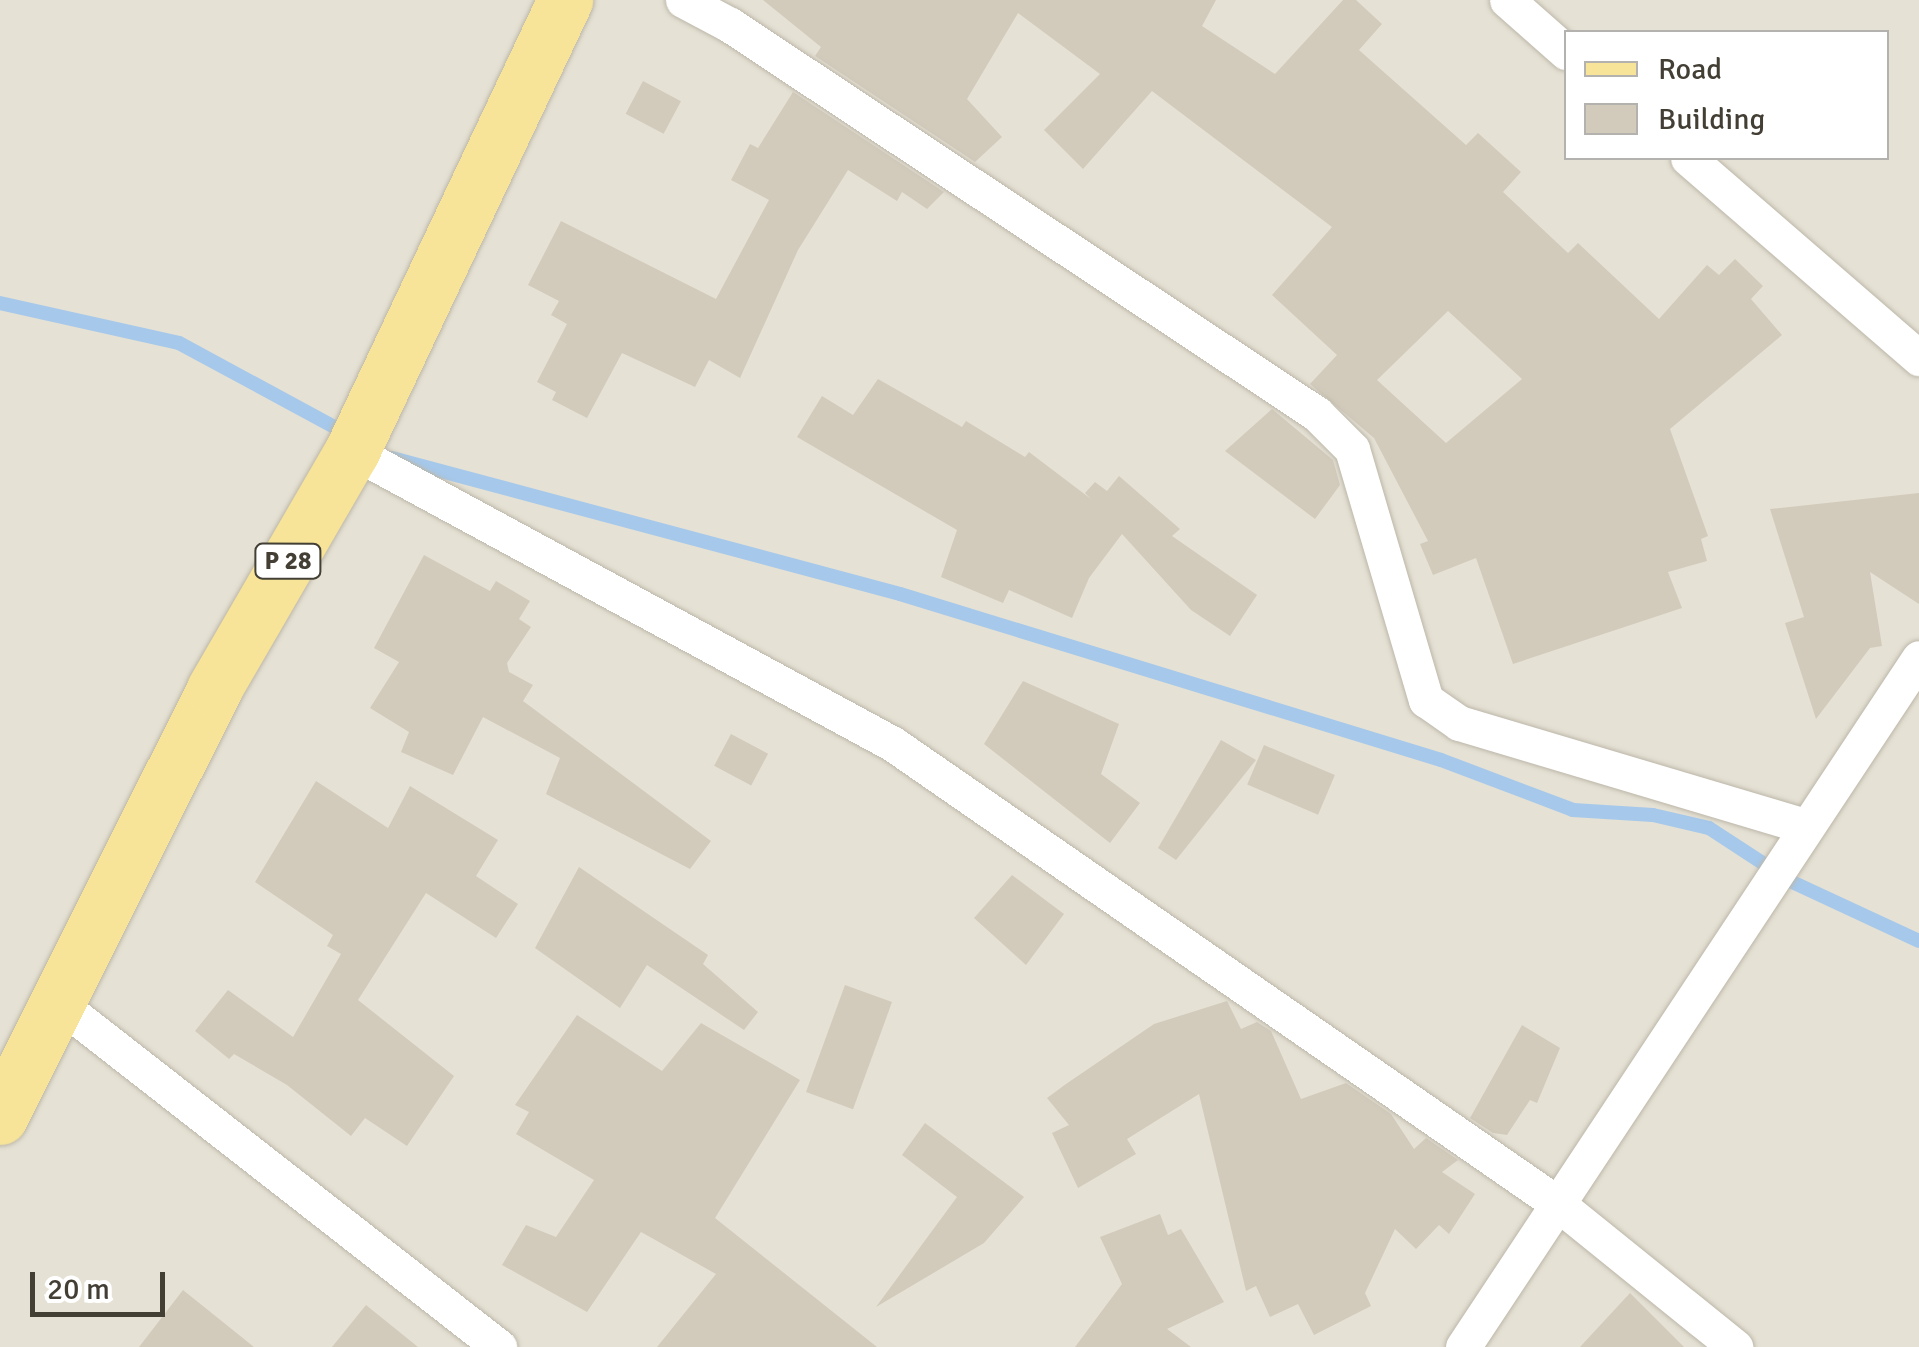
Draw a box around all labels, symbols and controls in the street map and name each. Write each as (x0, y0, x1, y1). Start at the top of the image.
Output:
legend (1564, 30, 1889, 160)
text: Road (1658, 51, 1722, 88)
text: Building (1658, 101, 1765, 138)
road number: P 28 (253, 541, 323, 581)
scale bar (35, 1252, 170, 1314)
text: 20 m (47, 1271, 110, 1308)

